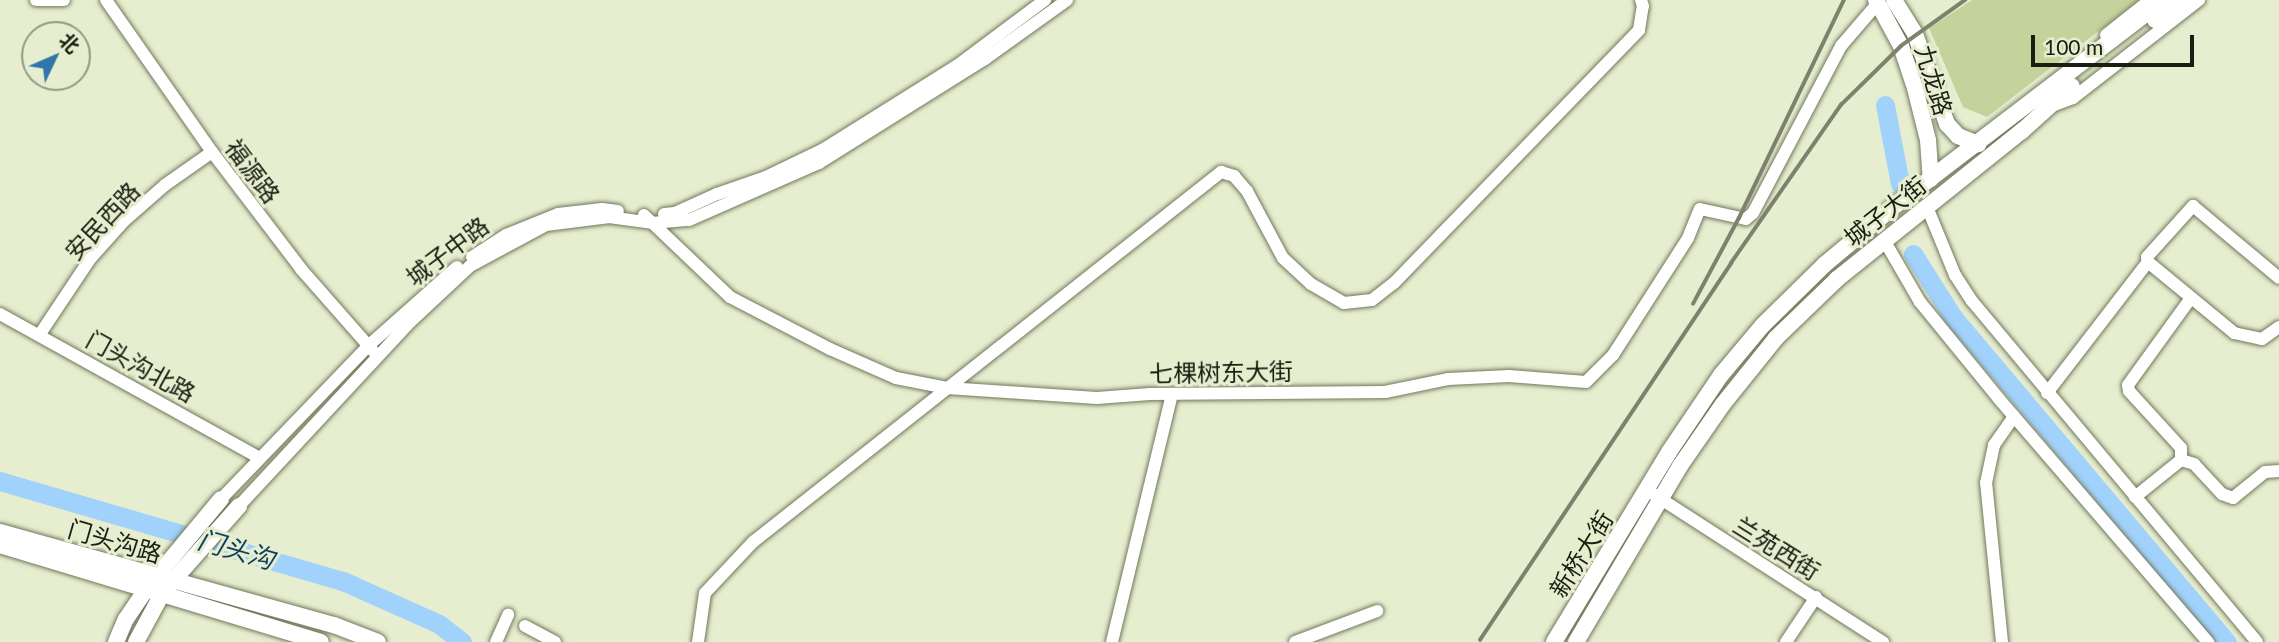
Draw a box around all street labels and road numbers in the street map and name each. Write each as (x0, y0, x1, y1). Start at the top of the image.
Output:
street label: 九龙路 (1910, 41, 1958, 119)
street label: 福源路 (220, 134, 286, 208)
street label: 城子大街 (1838, 170, 1932, 252)
street label: 安民西路 (59, 176, 145, 266)
street label: 城子中路 (400, 211, 494, 291)
street label: 门头沟北路 (82, 324, 200, 408)
street label: 七棵树东大街 (1149, 356, 1293, 388)
street label: 新桥大街 (1543, 506, 1619, 602)
street label: 兰苑西街 (1729, 510, 1825, 586)
street label: 门头沟路 (65, 514, 165, 568)

